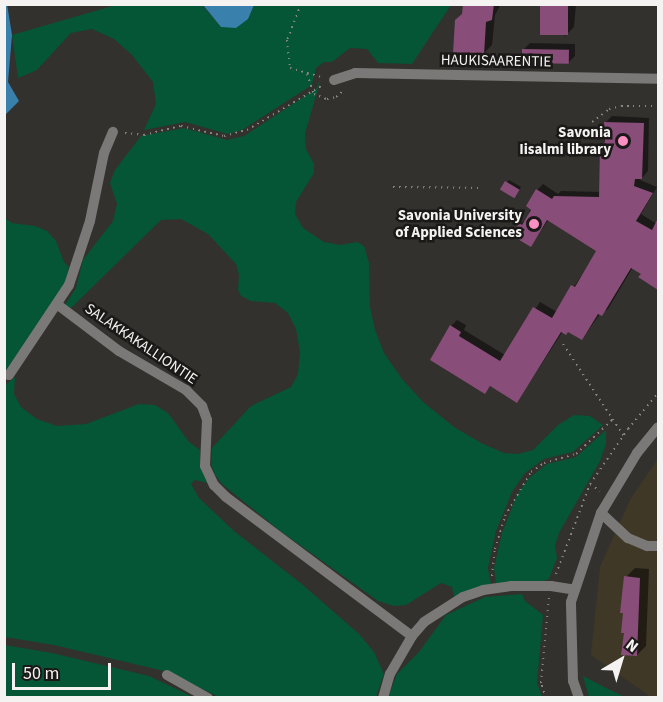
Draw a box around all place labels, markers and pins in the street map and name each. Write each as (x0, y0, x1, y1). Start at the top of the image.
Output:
place label: Savonia Iisalmi library (519, 123, 611, 158)
marker: Savonia Iisalmi library (616, 134, 630, 148)
place label: Savonia University of Applied Sciences (395, 206, 522, 241)
marker: Savonia University of Applied Sciences (527, 217, 541, 231)

